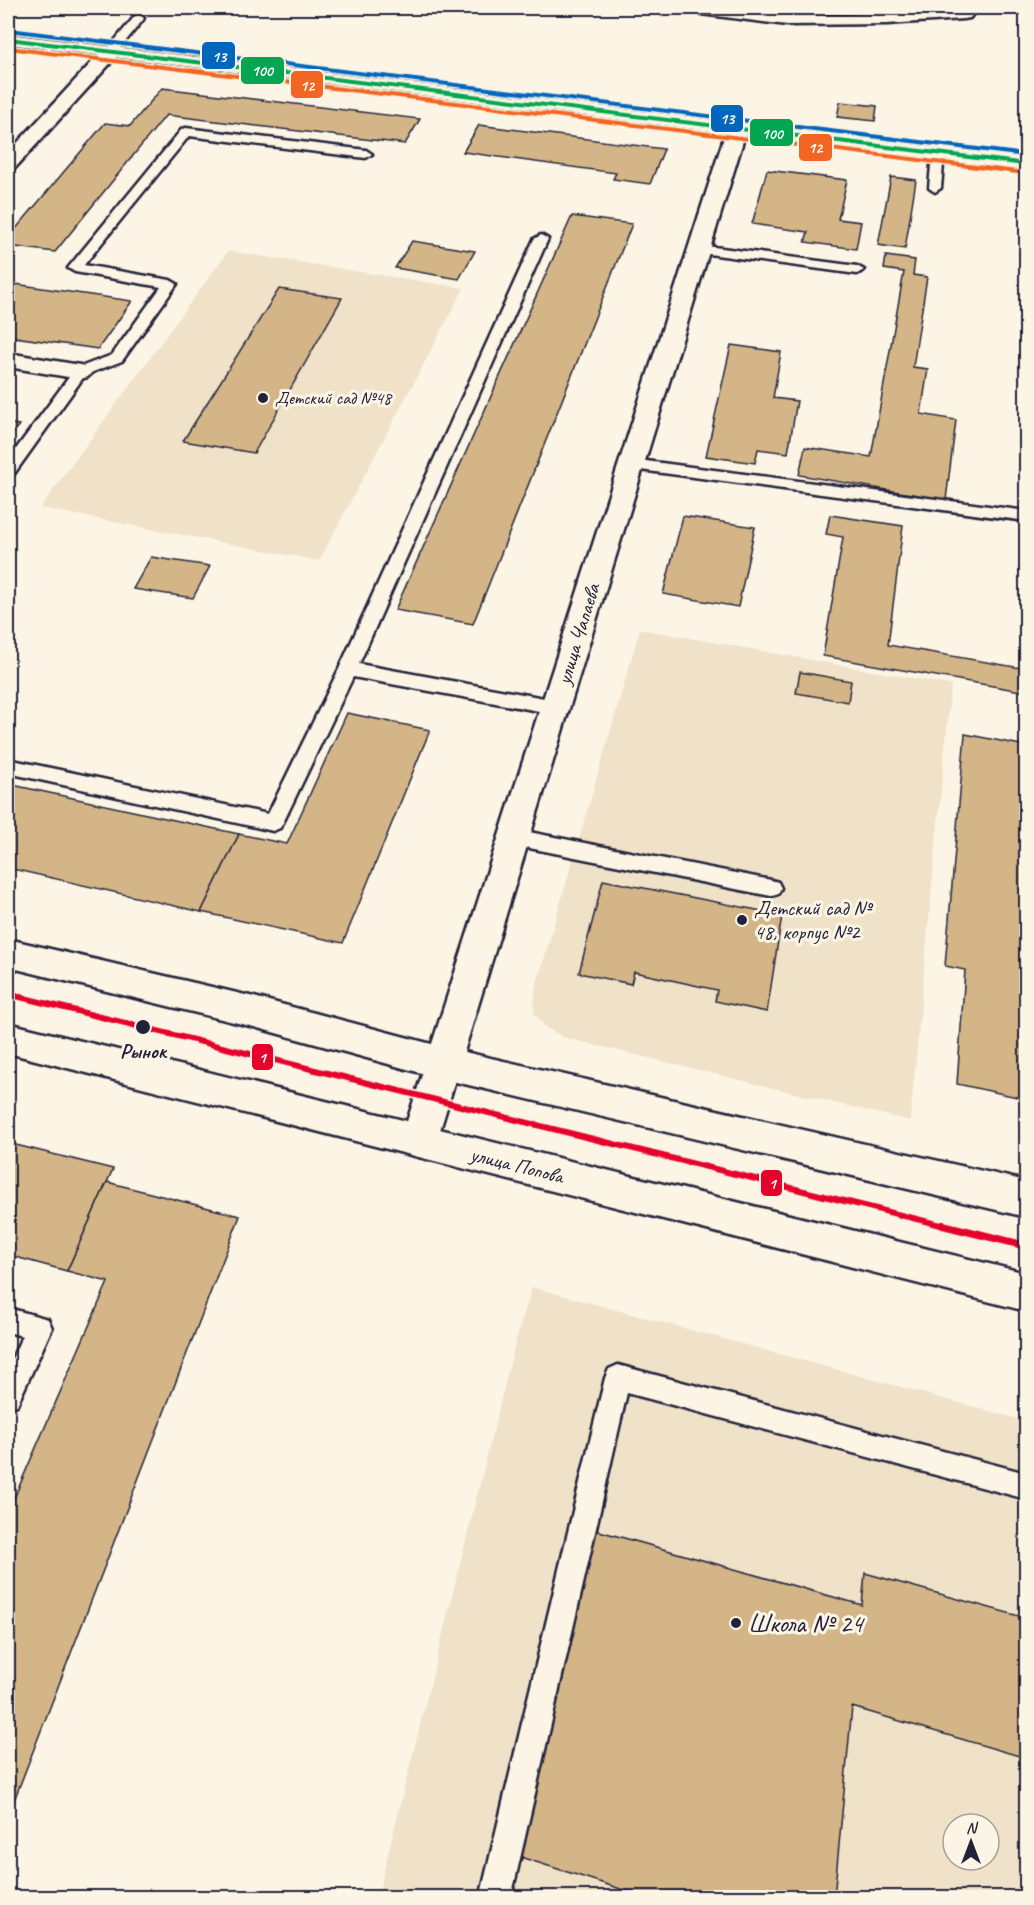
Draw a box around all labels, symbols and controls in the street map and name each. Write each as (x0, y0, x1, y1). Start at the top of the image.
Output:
line badge: 13 (201, 41, 236, 70)
text: 13 (212, 47, 228, 67)
line badge: 100 (240, 56, 285, 85)
text: 100 (251, 61, 275, 81)
line badge: 12 (290, 70, 324, 99)
text: 12 (300, 76, 316, 96)
line badge: 13 (710, 104, 744, 133)
text: 13 (720, 109, 736, 129)
line badge: 100 (749, 118, 794, 147)
text: 100 (761, 124, 785, 144)
line badge: 12 (798, 133, 833, 162)
text: 12 (808, 138, 824, 158)
place label: Детский сад №48 (275, 387, 393, 409)
marker: Детский сад №48 (256, 391, 270, 405)
street label: улица Чапаева (550, 579, 606, 690)
place label: Детский сад № 48, корпус №2 (754, 895, 873, 945)
marker: Детский сад № 48, корпус №2 (735, 913, 749, 927)
marker: Рынок (134, 1018, 152, 1036)
place label: Рынок (120, 1038, 168, 1064)
line badge: 1 (251, 1043, 274, 1071)
text: 1 (258, 1048, 267, 1068)
street label: улица Попова (466, 1140, 569, 1190)
line badge: 1 (760, 1169, 783, 1197)
text: 1 (768, 1174, 777, 1194)
place label: Школа № 24 (748, 1607, 865, 1640)
marker: Школа № 24 (729, 1616, 743, 1630)
north arrow (941, 1812, 1001, 1872)
text: N (966, 1818, 979, 1838)

